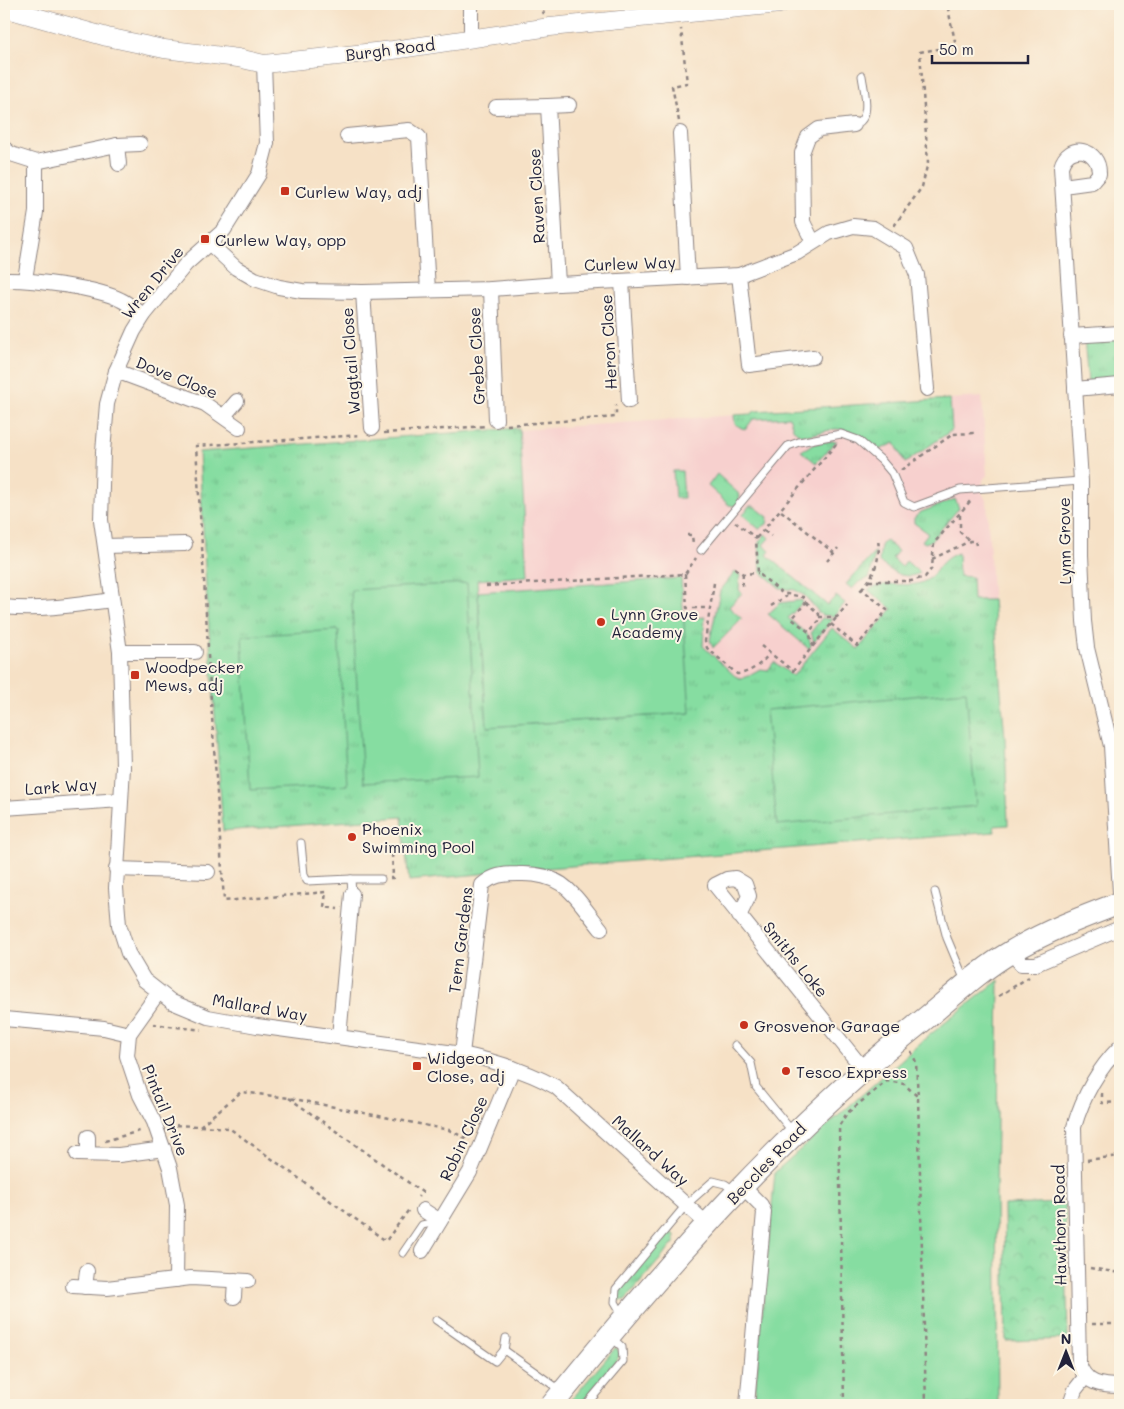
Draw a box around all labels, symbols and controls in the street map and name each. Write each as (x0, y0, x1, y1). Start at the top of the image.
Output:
scale bar (932, 32, 1028, 64)
street label: Burgh Road (344, 33, 436, 65)
text: 50 m (939, 39, 974, 59)
street label: Raven Close (523, 148, 549, 244)
place label: Curlew Way, adj (295, 181, 422, 202)
marker: Curlew Way, adj (279, 185, 291, 197)
place label: Curlew Way, opp (215, 229, 346, 250)
marker: Curlew Way, opp (199, 233, 211, 245)
street label: Wren Drive (116, 241, 188, 323)
street label: Curlew Way (584, 251, 676, 275)
street label: Heron Close (595, 294, 621, 390)
street label: Wagtail Close (336, 307, 364, 415)
street label: Grebe Close (463, 307, 489, 405)
street label: Dove Close (133, 351, 221, 403)
street label: Lynn Grove (1053, 497, 1075, 585)
place label: Lynn Grove Academy (611, 603, 698, 642)
marker: Lynn Grove Academy (595, 616, 607, 628)
place label: Woodpecker Mews, adj (145, 656, 244, 695)
marker: Woodpecker Mews, adj (129, 669, 141, 681)
street label: Lark Way (24, 773, 98, 799)
place label: Phoenix Swimming Pool (362, 818, 475, 857)
marker: Phoenix Swimming Pool (346, 831, 358, 843)
street label: Tern Gardens (443, 885, 477, 995)
street label: Smiths Loke (759, 917, 833, 1001)
street label: Mallard Way (211, 988, 309, 1026)
place label: Grosvenor Garage (754, 1015, 900, 1036)
marker: Grosvenor Garage (738, 1019, 750, 1031)
place label: Widgeon Close, adj (427, 1047, 505, 1086)
marker: Widgeon Close, adj (411, 1060, 423, 1072)
street label: Pintail Drive (138, 1061, 194, 1159)
place label: Tesco Express (796, 1061, 907, 1082)
marker: Tesco Express (780, 1065, 792, 1077)
street label: Robin Close (434, 1092, 492, 1184)
street label: Mallard Way (608, 1110, 694, 1190)
street label: Beccles Road (722, 1118, 810, 1208)
street label: Hawthorn Road (1047, 1164, 1071, 1286)
north arrow (1042, 1326, 1092, 1376)
text: N (1061, 1329, 1071, 1348)

